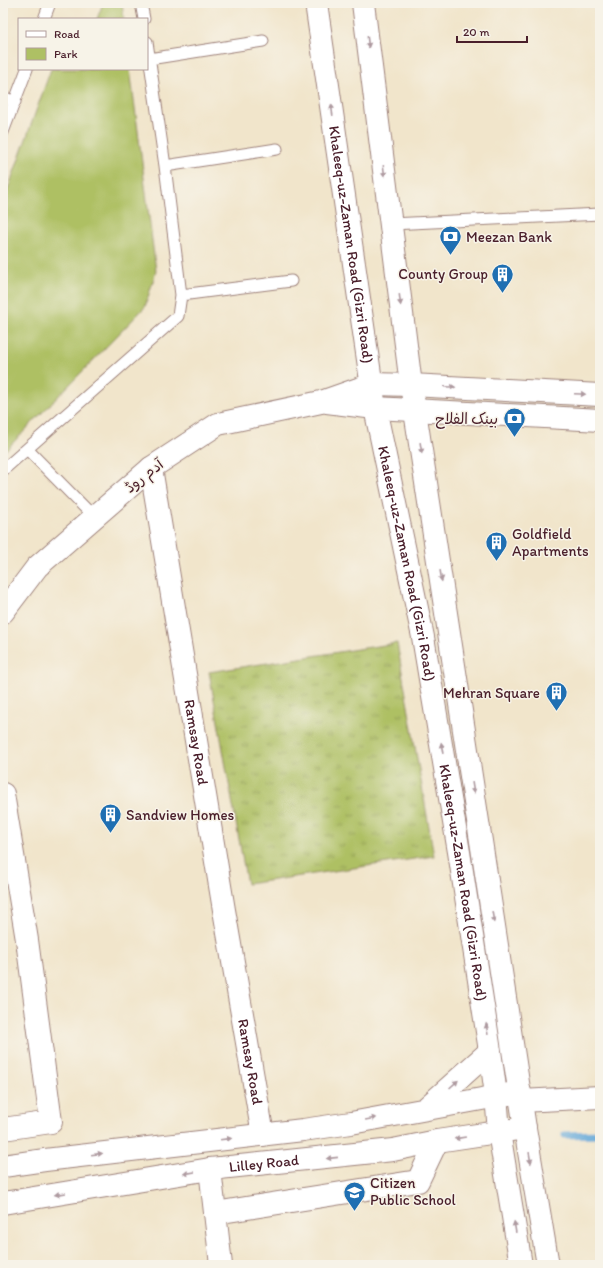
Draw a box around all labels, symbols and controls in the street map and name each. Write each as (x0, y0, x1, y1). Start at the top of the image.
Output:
legend (18, 18, 148, 70)
scale bar (457, 18, 527, 44)
text: 20 m (463, 25, 490, 39)
text: Road (54, 27, 80, 41)
one-way arrow (365, 36, 371, 48)
text: Park (54, 47, 78, 61)
one-way arrow (329, 104, 335, 116)
street label: Khaleeq-uz-Zaman Road (Gizri Road) (325, 125, 377, 364)
one-way arrow (381, 165, 387, 177)
bank icon: Meezan Bank (437, 224, 463, 257)
place label: Meezan Bank (466, 228, 552, 246)
building icon: County Group (490, 261, 516, 294)
place label: County Group (398, 265, 488, 283)
one-way arrow (397, 294, 403, 306)
one-way arrow (444, 383, 456, 390)
one-way arrow (574, 391, 587, 397)
bank icon: بینک الفلاح (501, 406, 527, 439)
place label: بینک الفلاح (435, 410, 498, 429)
one-way arrow (418, 442, 424, 454)
street label: Khaleeq-uz-Zaman Road (Gizri Road) (374, 444, 439, 682)
street label: آدم روڈ (121, 454, 170, 499)
place label: Goldfield Apartments (512, 525, 589, 560)
building icon: Goldfield Apartments (483, 530, 509, 563)
one-way arrow (438, 570, 444, 583)
building icon: Mehran Square (543, 680, 569, 713)
place label: Mehran Square (443, 684, 540, 702)
street label: Ramsay Road (180, 698, 212, 787)
one-way arrow (438, 742, 444, 754)
street label: Khaleeq-uz-Zaman Road (Gizri Road) (435, 763, 491, 1002)
one-way arrow (470, 782, 476, 794)
building icon: Sandview Homes (97, 802, 123, 835)
place label: Sandview Homes (126, 806, 235, 824)
one-way arrow (490, 910, 496, 923)
street label: Ramsay Road (234, 1017, 267, 1107)
one-way arrow (484, 1023, 490, 1035)
one-way arrow (448, 1079, 459, 1088)
one-way arrow (365, 1116, 377, 1122)
one-way arrow (454, 1135, 466, 1141)
one-way arrow (220, 1136, 232, 1142)
one-way arrow (91, 1151, 103, 1157)
street label: Lilley Road (228, 1151, 301, 1176)
one-way arrow (527, 1152, 533, 1164)
one-way arrow (326, 1154, 338, 1161)
one-way arrow (183, 1170, 195, 1176)
place label: Citizen Public School (370, 1174, 457, 1209)
school or university icon: Citizen Public School (341, 1179, 367, 1212)
one-way arrow (54, 1191, 66, 1197)
one-way arrow (511, 1220, 517, 1233)

